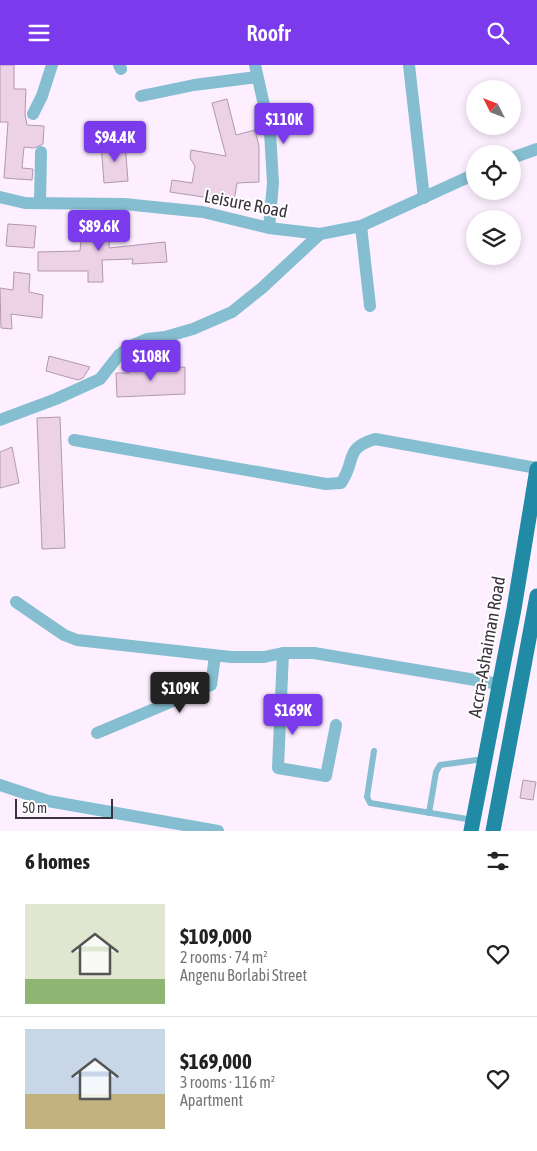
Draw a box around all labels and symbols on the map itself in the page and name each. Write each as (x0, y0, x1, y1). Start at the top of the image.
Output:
north arrow (466, 80, 521, 135)
pin: $110K (249, 103, 319, 145)
pin: $94.4K (74, 121, 156, 163)
street label: Leisure Road (203, 185, 290, 222)
pin: $89.6K (58, 209, 140, 252)
pin: $108K (116, 339, 186, 382)
street label: Accra-Ashaiman Road (464, 575, 509, 719)
pin: $109K (145, 671, 215, 714)
pin: $169K (258, 693, 328, 736)
scale bar (15, 796, 112, 819)

